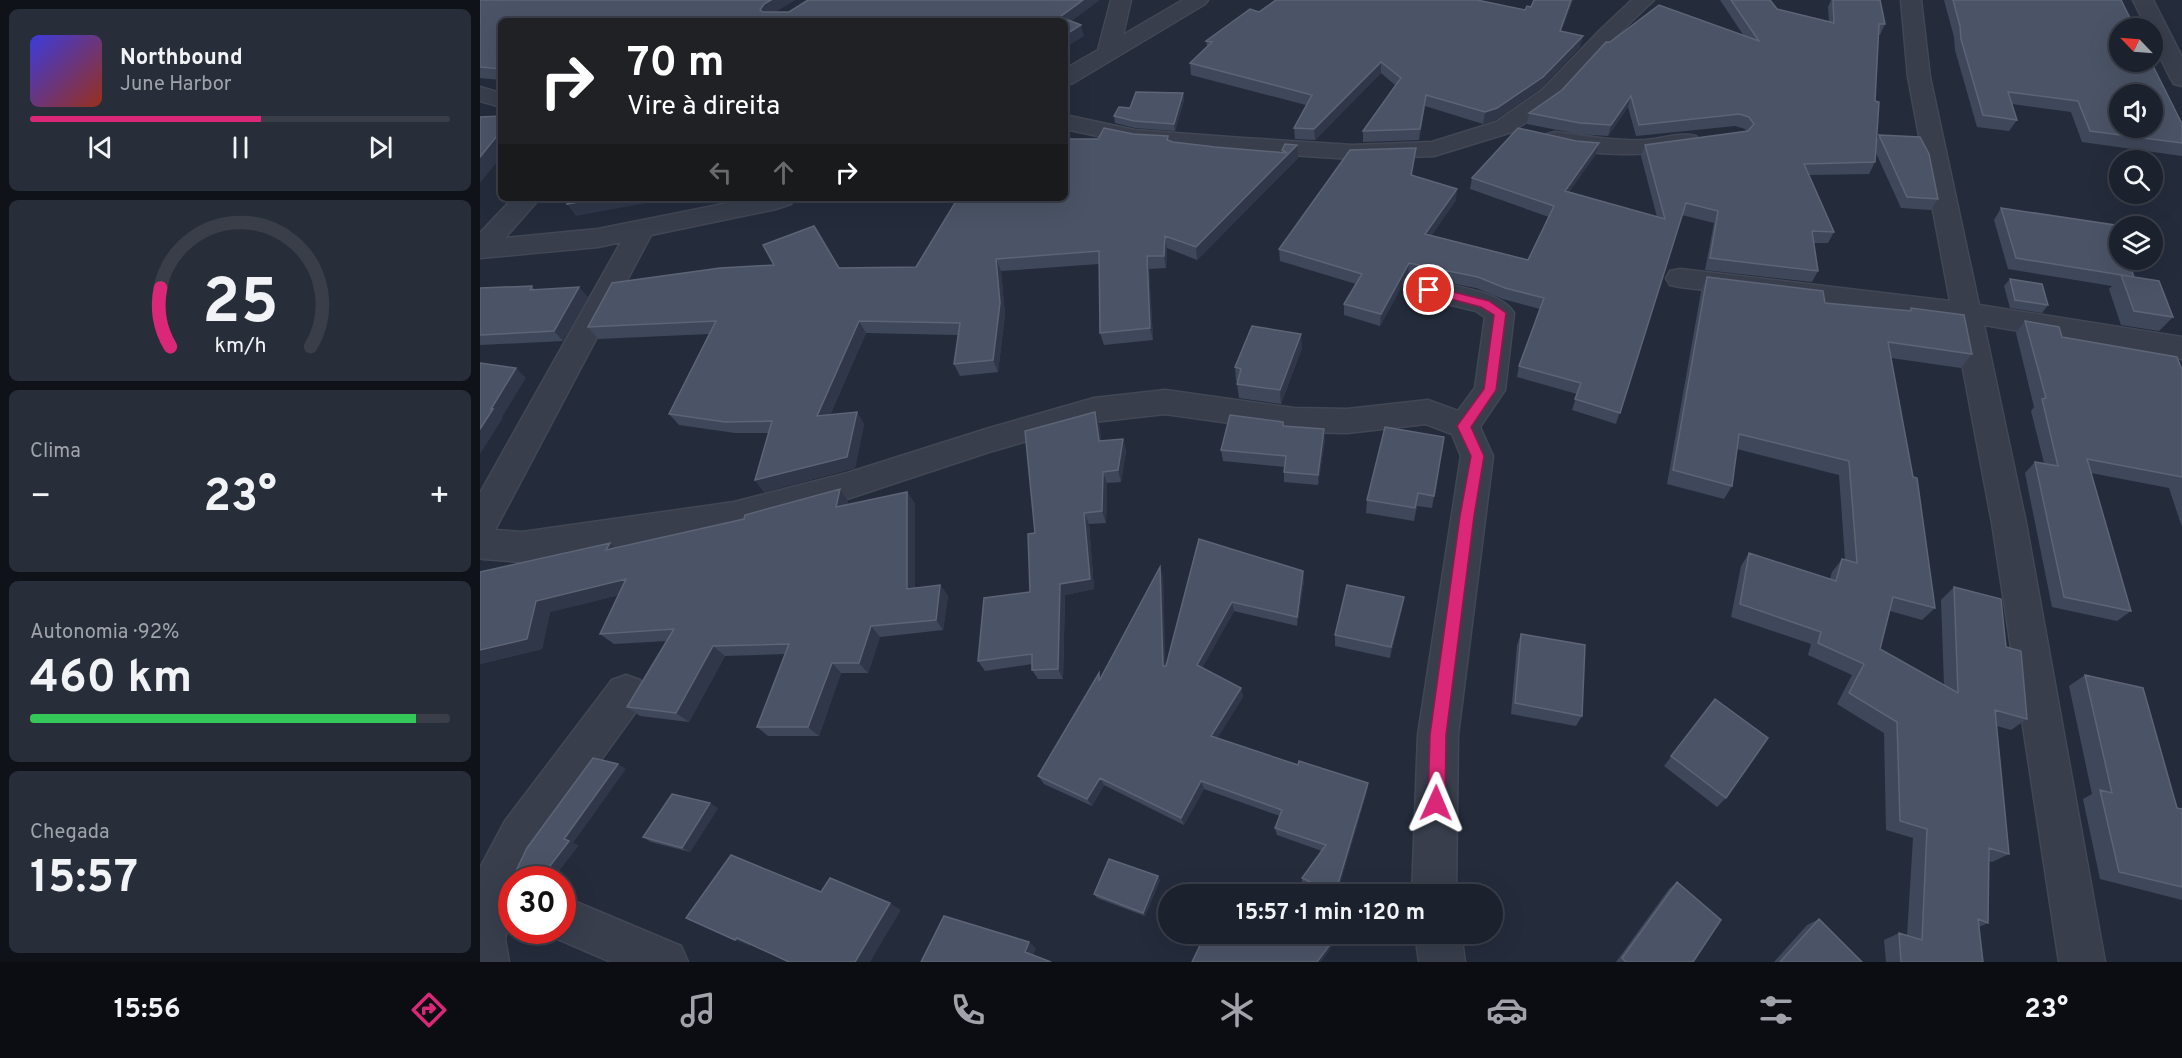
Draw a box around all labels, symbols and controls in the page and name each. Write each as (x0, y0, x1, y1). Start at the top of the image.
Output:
north arrow (2109, 18, 2163, 72)
map controls (2109, 18, 2163, 270)
text: 70 m (627, 38, 725, 91)
icon: right (528, 42, 606, 120)
text: Northbound (120, 45, 243, 72)
text: June Harbor (120, 72, 232, 98)
button: sound (2109, 84, 2163, 138)
text: Vire à direita (627, 90, 780, 124)
icon: previous (84, 131, 117, 164)
icon: pause (224, 131, 257, 164)
icon: next (364, 131, 397, 164)
button: search (2109, 150, 2163, 204)
icon: left (704, 156, 737, 189)
icon: ahead (767, 156, 800, 189)
icon: right (830, 156, 863, 189)
button: layers (2109, 216, 2163, 270)
pin (1403, 264, 1454, 315)
text: 25 (202, 267, 278, 346)
icon: arrive (1412, 273, 1445, 306)
text: km/h (214, 334, 266, 361)
text: Clima (30, 439, 81, 465)
text: 23° (203, 470, 277, 527)
text: − (30, 477, 51, 519)
text: + (429, 477, 450, 519)
text: Autonomia · 92% (30, 620, 179, 646)
text: 460 km (30, 651, 192, 708)
position arrow (1404, 771, 1468, 835)
text: Chegada (30, 820, 110, 846)
text: 15:57 (30, 851, 138, 908)
speed limit sign: 30 (498, 866, 576, 944)
text: 15:57 · 1 min · 120 m (1236, 900, 1425, 927)
icon: directions (408, 989, 450, 1031)
icon: music (677, 989, 719, 1031)
icon: phone (947, 989, 989, 1031)
icon: climate (1216, 989, 1258, 1031)
icon: car (1486, 989, 1528, 1031)
icon: filters (1755, 989, 1797, 1031)
text: 15:56 (114, 993, 181, 1027)
text: 23° (2024, 993, 2068, 1027)

